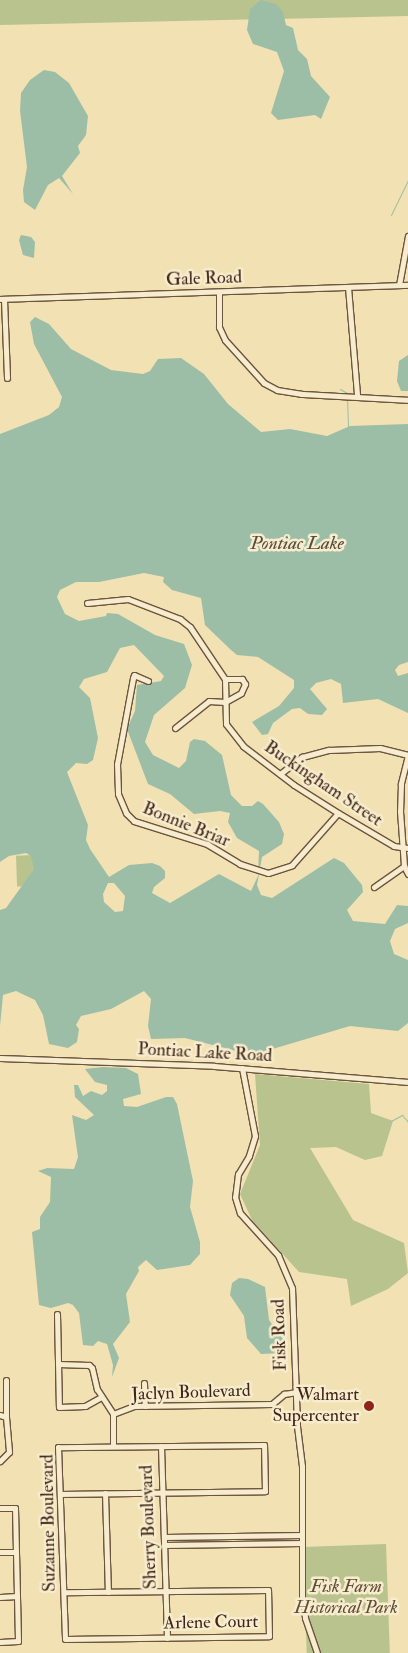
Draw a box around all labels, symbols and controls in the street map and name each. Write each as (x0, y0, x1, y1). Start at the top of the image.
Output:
street label: Gale Road (166, 267, 242, 291)
water label: Pontiac Lake (250, 533, 344, 555)
street label: Buckingham Street (260, 736, 386, 832)
street label: Bonnie Briar (139, 798, 233, 852)
street label: Pontiac Lake Road (137, 1039, 273, 1067)
street label: Fisk Road (268, 1299, 292, 1371)
street label: Jaclyn Boulevard (131, 1380, 251, 1406)
place label: Walmart Supercenter (272, 1385, 359, 1428)
marker: Walmart Supercenter (363, 1400, 375, 1412)
street label: Suzanne Boulevard (37, 1454, 61, 1592)
street label: Sherry Boulevard (136, 1464, 162, 1590)
park label: Fisk Farm Historical Park (294, 1577, 398, 1620)
street label: Arlene Court (164, 1611, 258, 1635)

